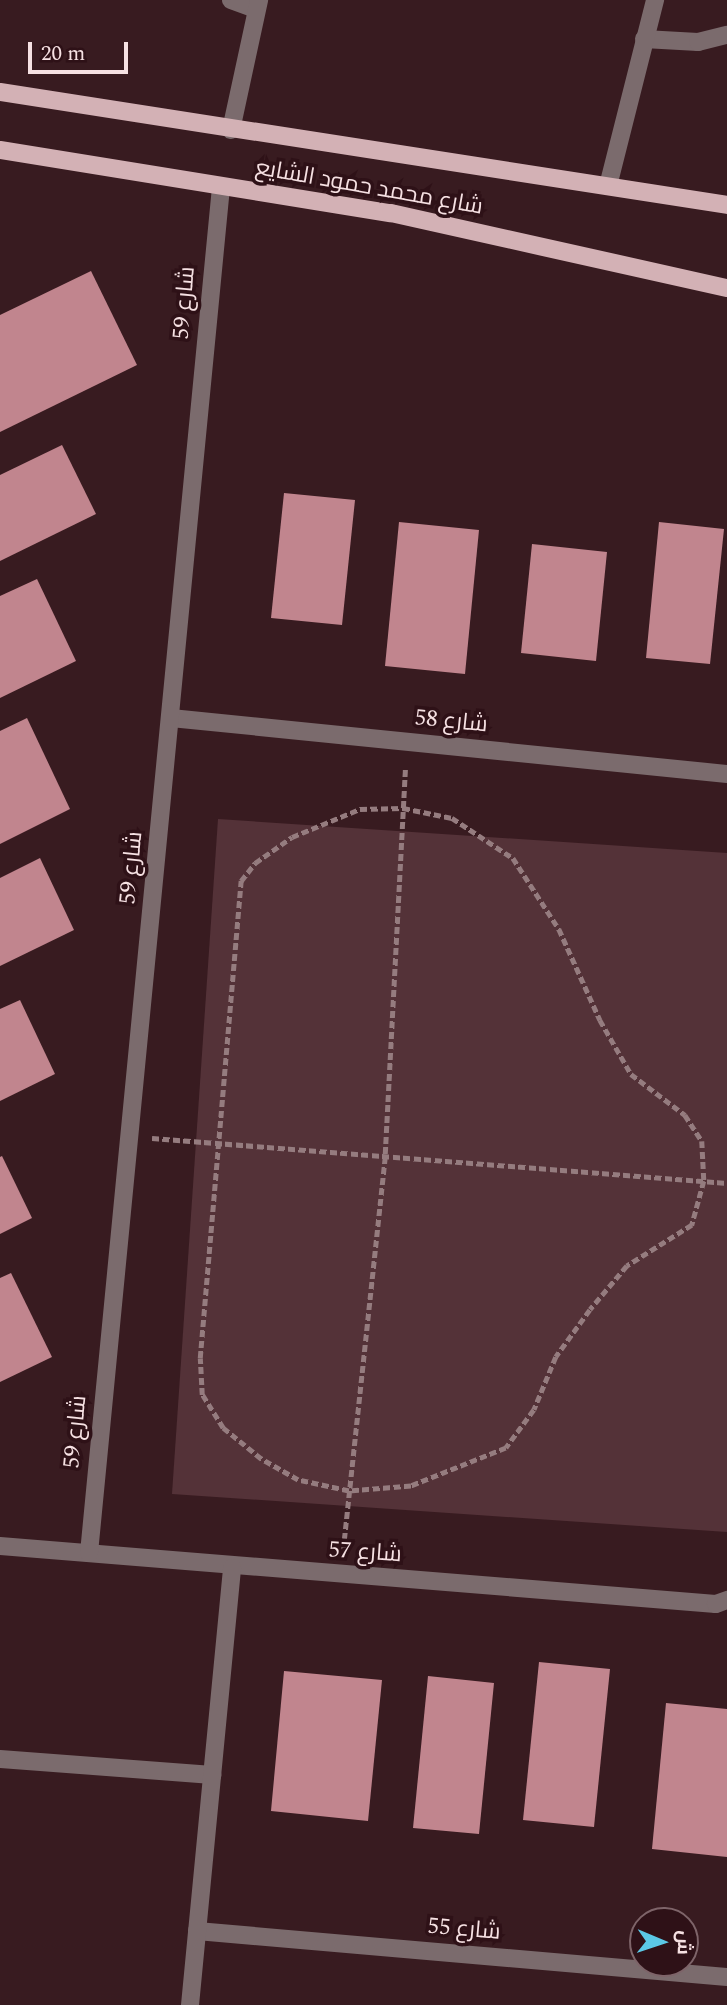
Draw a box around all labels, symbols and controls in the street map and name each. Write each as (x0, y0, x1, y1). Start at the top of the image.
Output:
scale bar (32, 28, 131, 72)
text: 20 m (41, 38, 85, 70)
street label: شارع محمد حمود الشايع (253, 154, 485, 222)
street label: شارع 59 (168, 265, 202, 341)
street label: شارع 58 (413, 704, 489, 740)
street label: شارع 59 (114, 830, 150, 906)
street label: شارع 59 (58, 1394, 94, 1470)
street label: شارع 57 (327, 1537, 403, 1569)
north arrow (629, 1907, 699, 1977)
street label: شارع 55 (426, 1913, 502, 1947)
text: ش (669, 1930, 698, 1955)

